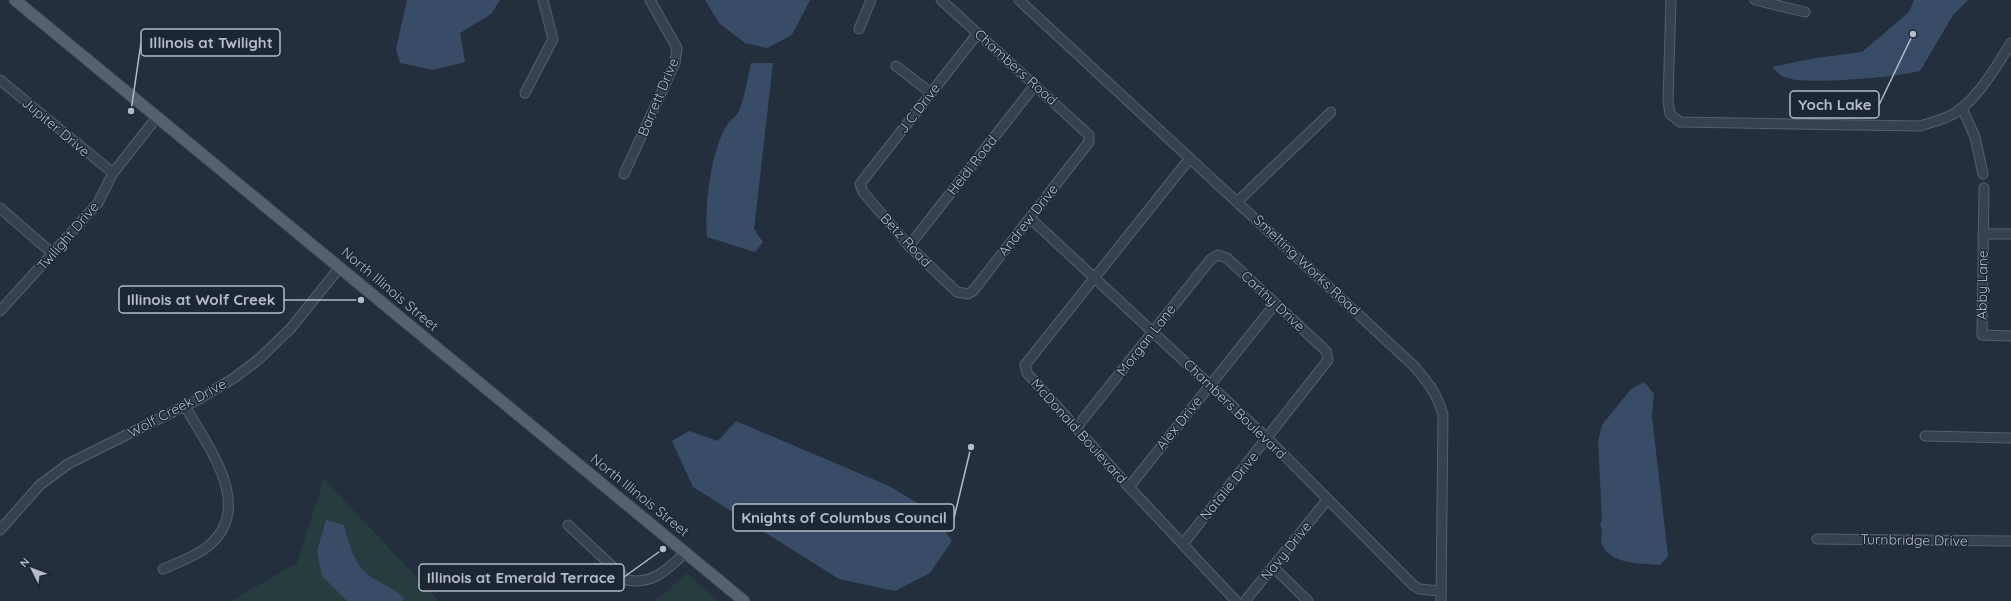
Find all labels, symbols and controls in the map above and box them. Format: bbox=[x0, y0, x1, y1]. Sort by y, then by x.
street label: Chambers Road bbox=[971, 25, 1061, 109]
callout: Illinois at Twilight bbox=[141, 29, 280, 56]
text: Illinois at Twilight bbox=[149, 33, 273, 52]
street label: Barrett Drive bbox=[634, 55, 683, 139]
street label: J C Drive bbox=[894, 79, 944, 137]
callout: Yoch Lake bbox=[1790, 91, 1879, 118]
street label: Jupiter Drive bbox=[18, 93, 94, 161]
text: Yoch Lake bbox=[1798, 95, 1872, 114]
street label: Heidi Road bbox=[943, 131, 1001, 199]
street label: Andrew Drive bbox=[994, 180, 1062, 260]
street label: Twilight Drive bbox=[33, 198, 103, 274]
street label: Betz Road bbox=[877, 209, 935, 271]
street label: Smelting Works Road bbox=[1250, 211, 1364, 319]
street label: North Illinois Street bbox=[338, 243, 443, 335]
street label: Abby Lane bbox=[1972, 250, 1992, 320]
street label: Carthy Drive bbox=[1237, 267, 1309, 335]
callout: Illinois at Wolf Creek bbox=[119, 286, 284, 313]
text: Illinois at Wolf Creek bbox=[127, 290, 275, 309]
street label: Morgan Lane bbox=[1112, 300, 1180, 380]
street label: Chambers Boulevard bbox=[1180, 355, 1290, 463]
street label: Wolf Creek Drive bbox=[125, 374, 229, 442]
street label: McDonald Boulevard bbox=[1027, 375, 1131, 487]
street label: Alex Drive bbox=[1152, 392, 1206, 454]
street label: Natalie Drive bbox=[1196, 448, 1262, 524]
street label: North Illinois Street bbox=[587, 450, 693, 540]
callout: Knights of Columbus Council bbox=[733, 504, 954, 531]
text: Knights of Columbus Council bbox=[741, 508, 947, 527]
street label: Navy Drive bbox=[1257, 518, 1316, 584]
street label: Turnbridge Drive bbox=[1860, 530, 1968, 550]
north arrow bbox=[12, 549, 52, 589]
text: N bbox=[17, 555, 32, 570]
callout: Illinois at Emerald Terrace bbox=[419, 564, 624, 591]
text: Illinois at Emerald Terrace bbox=[427, 568, 615, 587]

